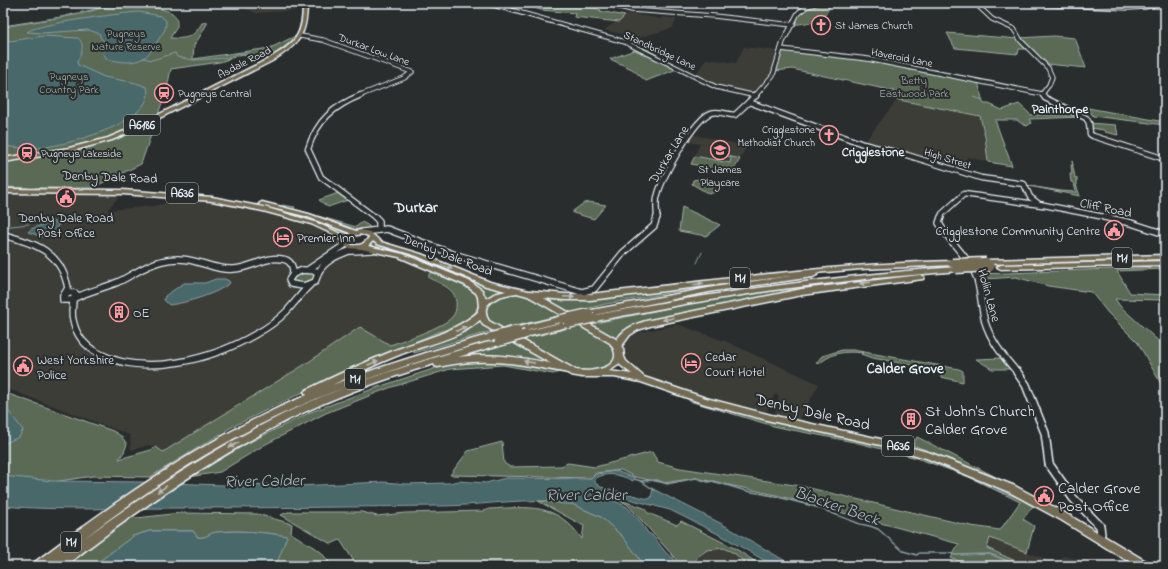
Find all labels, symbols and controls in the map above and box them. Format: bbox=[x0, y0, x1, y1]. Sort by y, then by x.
church icon: St James Church bbox=[810, 14, 832, 36]
place label: St James Church bbox=[835, 18, 913, 34]
park label: Pugneys Nature Reserve bbox=[92, 26, 160, 55]
street label: Standbridge Lane bbox=[620, 27, 699, 76]
street label: Durkar Low Lane bbox=[335, 29, 412, 70]
street label: Asdale Road bbox=[215, 43, 274, 83]
street label: Haveroid Lane bbox=[870, 44, 934, 72]
park label: Pugneys Country Park bbox=[39, 69, 99, 99]
park label: Betty Eastwood Park bbox=[879, 73, 949, 102]
station icon: Pugneys Central bbox=[153, 82, 175, 104]
place label: Pugneys Central bbox=[178, 86, 251, 103]
district label: Painthorpe bbox=[1032, 100, 1090, 119]
road number: A6186 bbox=[124, 115, 160, 135]
street label: Durkar Lane bbox=[644, 122, 694, 188]
place label: Crigglestone Methodist Church bbox=[738, 122, 815, 151]
church icon: Crigglestone Methodist Church bbox=[818, 124, 840, 146]
school or university icon: St James Playcare bbox=[709, 139, 731, 161]
station icon: Pugneys Lakeside bbox=[16, 142, 38, 164]
district label: Crigglestone bbox=[842, 143, 906, 164]
street label: High Street bbox=[922, 144, 974, 175]
place label: Pugneys Lakeside bbox=[41, 146, 121, 163]
place label: St James Playcare bbox=[698, 162, 742, 192]
street label: Denby Dale Road bbox=[61, 166, 159, 190]
road number: A636 bbox=[166, 183, 198, 203]
public building icon: Denby Dale Road Post Office bbox=[55, 186, 77, 208]
street label: Cliff Road bbox=[1078, 194, 1134, 223]
district label: Durkar bbox=[393, 197, 438, 219]
place label: Denby Dale Road Post Office bbox=[17, 209, 114, 243]
public building icon: Crigglestone Community Centre bbox=[1103, 219, 1125, 241]
place label: Crigglestone Community Centre bbox=[935, 222, 1100, 242]
hotel icon: Premier Inn bbox=[272, 226, 294, 248]
place label: Premier Inn bbox=[297, 229, 355, 248]
street label: Denby Dale Road bbox=[398, 229, 496, 283]
road number: M1 bbox=[1112, 248, 1132, 268]
one-way arrow bbox=[442, 264, 453, 270]
street label: Hollin Lane bbox=[972, 267, 1005, 324]
road number: M1 bbox=[730, 268, 750, 288]
one-way arrow bbox=[859, 280, 871, 286]
one-way arrow bbox=[692, 281, 704, 287]
one-way arrow bbox=[563, 294, 576, 300]
building icon: OE bbox=[108, 301, 130, 323]
place label: OE bbox=[133, 304, 150, 323]
one-way arrow bbox=[662, 317, 674, 323]
one-way arrow bbox=[455, 325, 467, 331]
place label: Cedar Court Hotel bbox=[705, 348, 765, 382]
place label: West Yorkshire Police bbox=[37, 351, 114, 385]
hotel icon: Cedar Court Hotel bbox=[680, 352, 702, 374]
public building icon: West Yorkshire Police bbox=[12, 355, 34, 377]
district label: Calder Grove bbox=[866, 358, 945, 380]
one-way arrow bbox=[367, 359, 379, 365]
one-way arrow bbox=[523, 359, 536, 365]
road number: M1 bbox=[345, 369, 365, 389]
street label: Denby Dale Road bbox=[752, 388, 872, 438]
place label: St John's Church Calder Grove bbox=[925, 400, 1035, 442]
building icon: St John's Church Calder Grove bbox=[900, 408, 922, 430]
road number: A636 bbox=[882, 436, 914, 456]
one-way arrow bbox=[228, 442, 240, 448]
water label: River Calder bbox=[224, 468, 307, 495]
place label: Calder Grove Post Office bbox=[1058, 477, 1141, 519]
water label: Blacker Beck bbox=[791, 480, 884, 533]
water label: River Calder bbox=[546, 483, 629, 508]
one-way arrow bbox=[157, 485, 167, 493]
public building icon: Calder Grove Post Office bbox=[1033, 485, 1055, 507]
road number: M1 bbox=[61, 532, 81, 552]

